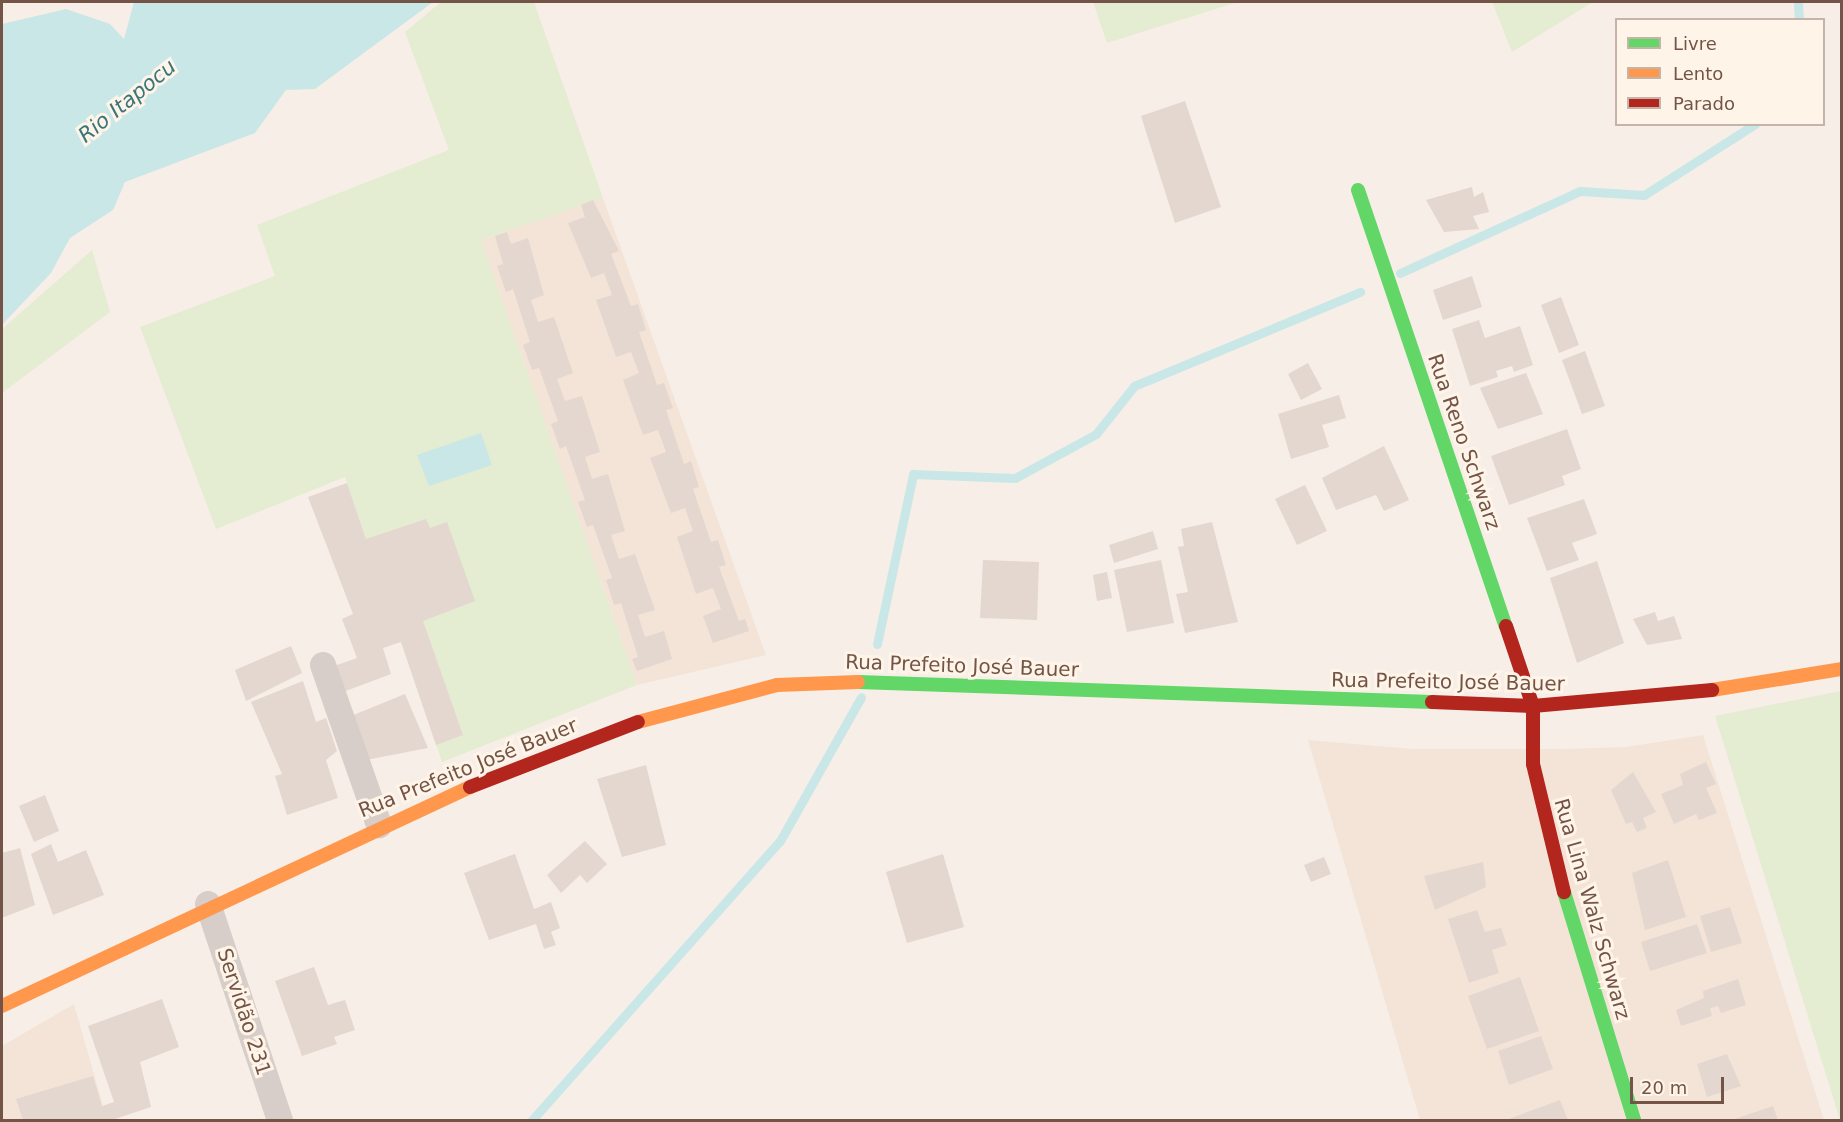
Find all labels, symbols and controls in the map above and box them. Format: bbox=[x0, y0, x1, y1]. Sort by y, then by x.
legend bbox=[1615, 18, 1825, 126]
text: Livre bbox=[1673, 33, 1717, 54]
water label: Rio Itapocu bbox=[73, 54, 181, 148]
text: Lento bbox=[1673, 63, 1723, 84]
text: Parado bbox=[1673, 93, 1735, 114]
street label: Rua Reno Schwarz bbox=[1423, 351, 1505, 533]
street label: Rua Prefeito José Bauer bbox=[845, 650, 1079, 682]
street label: Rua Prefeito José Bauer bbox=[1331, 668, 1565, 696]
street label: Rua Prefeito José Bauer bbox=[355, 713, 581, 823]
street label: Rua Lina Walz Schwarz bbox=[1549, 796, 1635, 1022]
street label: Servidão 231 bbox=[212, 945, 276, 1079]
scale bar bbox=[1633, 1065, 1728, 1103]
text: 20 m bbox=[1641, 1077, 1687, 1098]

